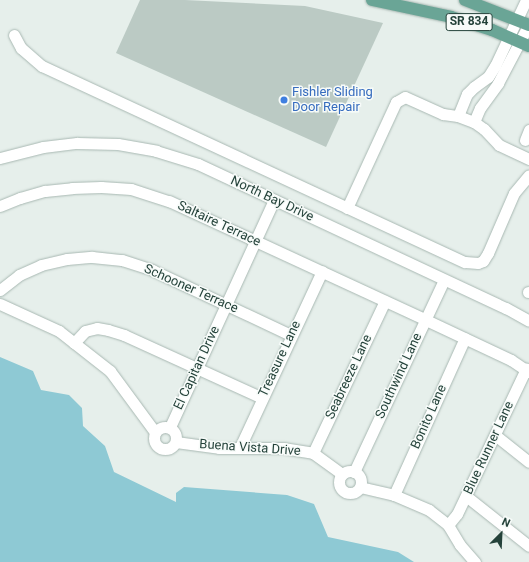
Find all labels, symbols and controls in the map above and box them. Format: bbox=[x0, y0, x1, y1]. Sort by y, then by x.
road number: SR 834 bbox=[445, 12, 493, 32]
place label: Fishler Sliding Door Repair bbox=[292, 85, 373, 116]
marker: Fishler Sliding Door Repair bbox=[279, 95, 289, 105]
street label: North Bay Drive bbox=[228, 173, 316, 225]
street label: Saltaire Terrace bbox=[175, 198, 263, 250]
street label: Schooner Terrace bbox=[141, 261, 241, 317]
street label: Treasure Lane bbox=[256, 319, 304, 399]
street label: El Capitan Drive bbox=[171, 324, 223, 412]
street label: Southwind Lane bbox=[372, 331, 426, 421]
street label: Seabreeze Lane bbox=[323, 332, 375, 422]
street label: Bonito Lane bbox=[408, 382, 450, 452]
street label: Blue Runner Lane bbox=[461, 399, 517, 497]
street label: Buena Vista Drive bbox=[199, 437, 301, 459]
north arrow bbox=[481, 514, 521, 554]
text: N bbox=[500, 515, 512, 530]

